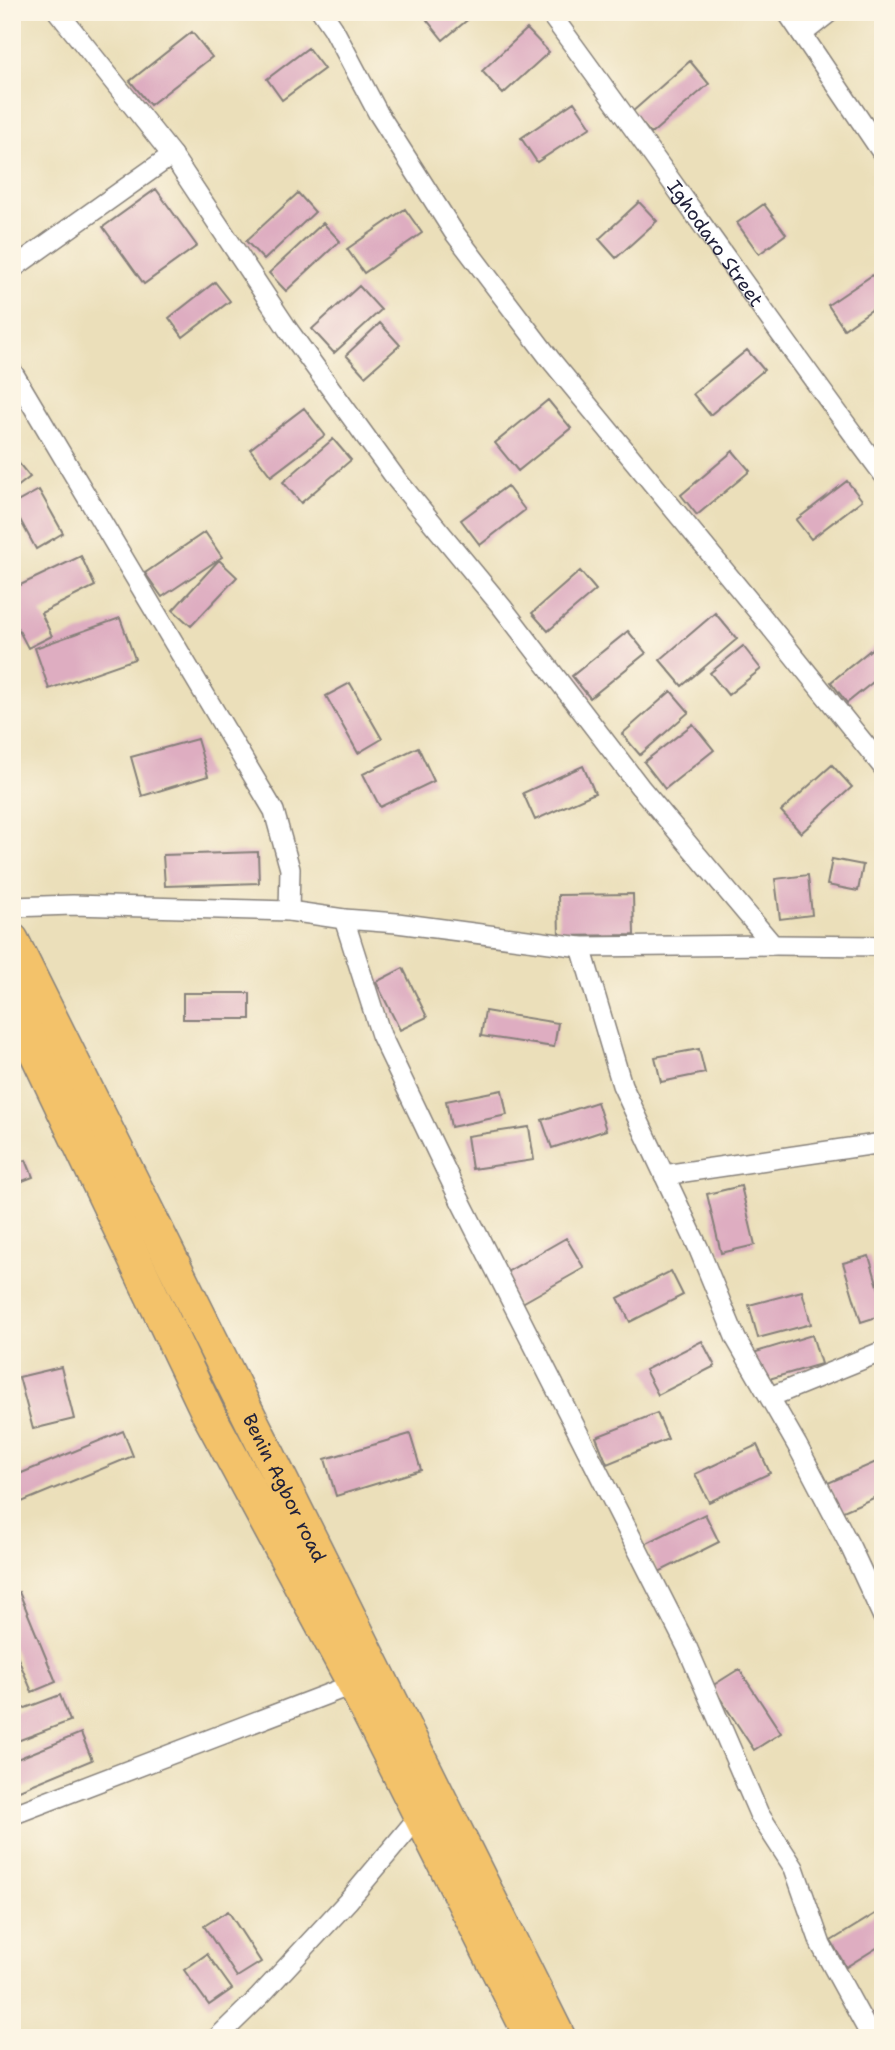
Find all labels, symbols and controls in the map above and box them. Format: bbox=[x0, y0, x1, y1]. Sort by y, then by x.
street label: Ighodaro Street bbox=[661, 175, 769, 312]
street label: Benin Agbor road bbox=[237, 1409, 332, 1567]

